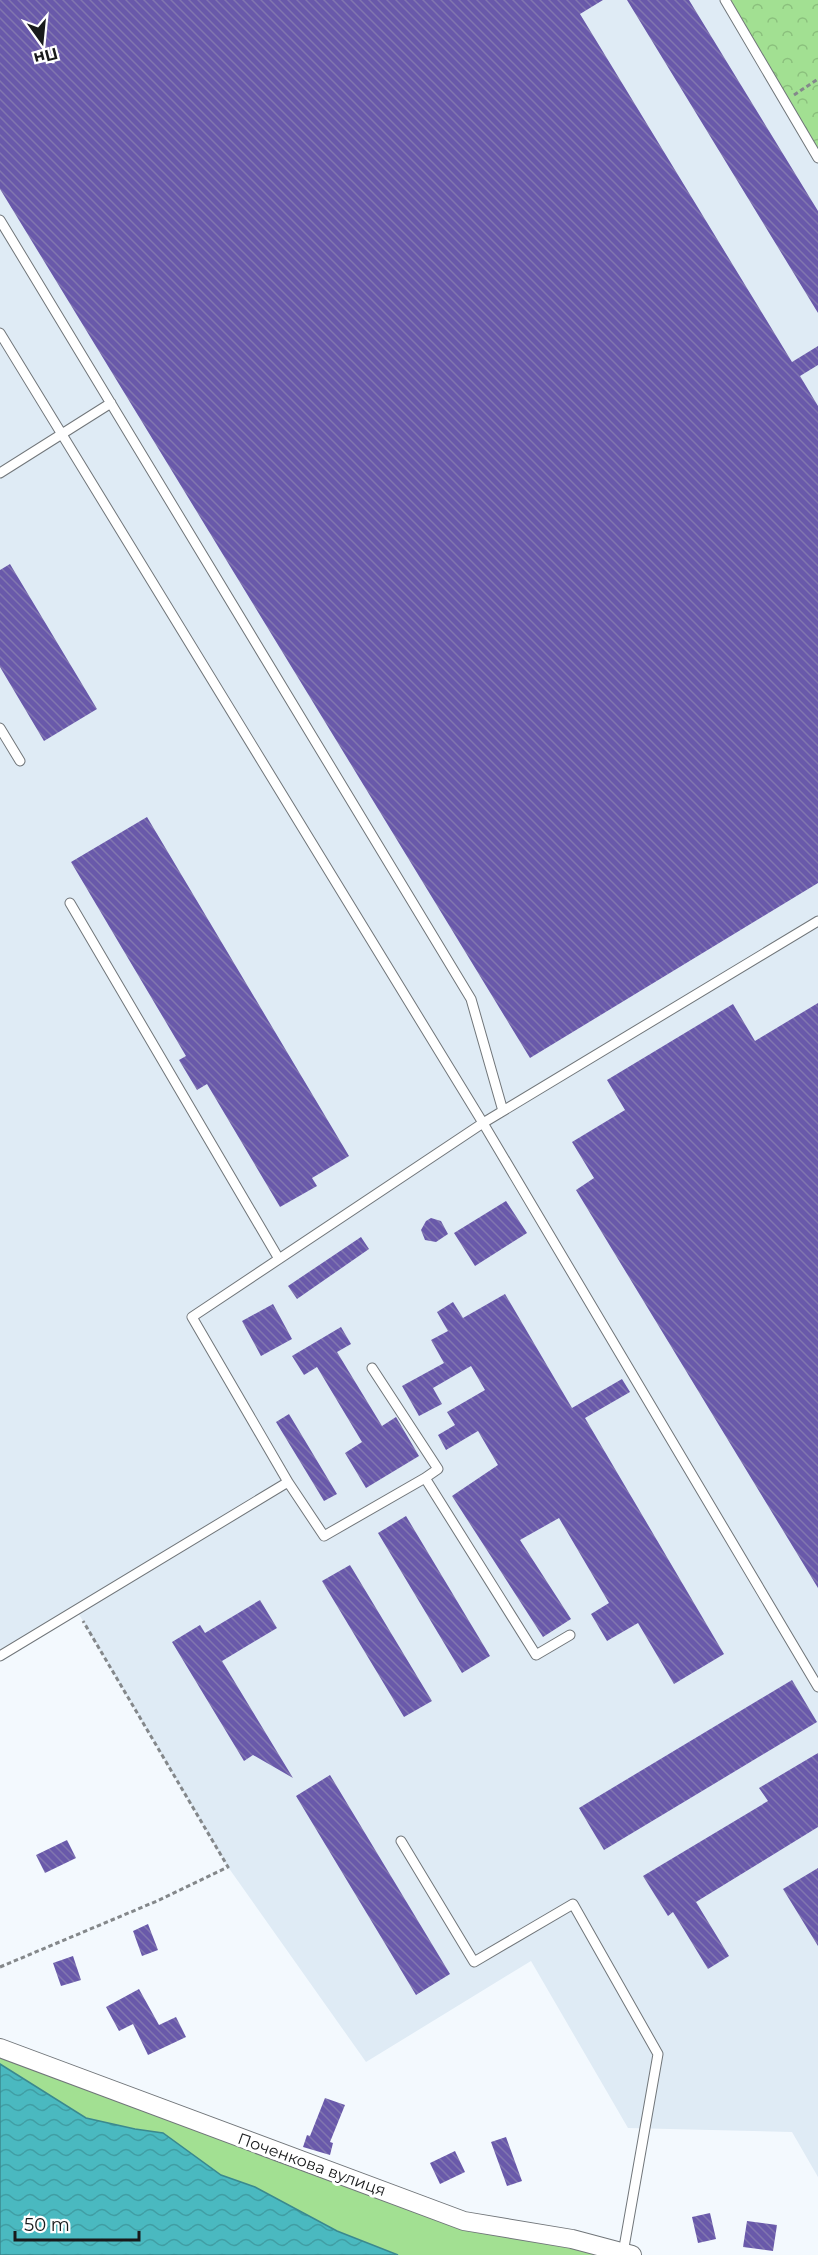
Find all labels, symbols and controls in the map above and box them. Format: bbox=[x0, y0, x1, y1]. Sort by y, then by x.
north arrow bbox=[12, 12, 72, 72]
text: Пн bbox=[32, 44, 60, 68]
street label: Поченкова вулиця bbox=[235, 2129, 388, 2200]
scale bar bbox=[15, 2204, 140, 2242]
text: 50 m bbox=[24, 2214, 70, 2236]

